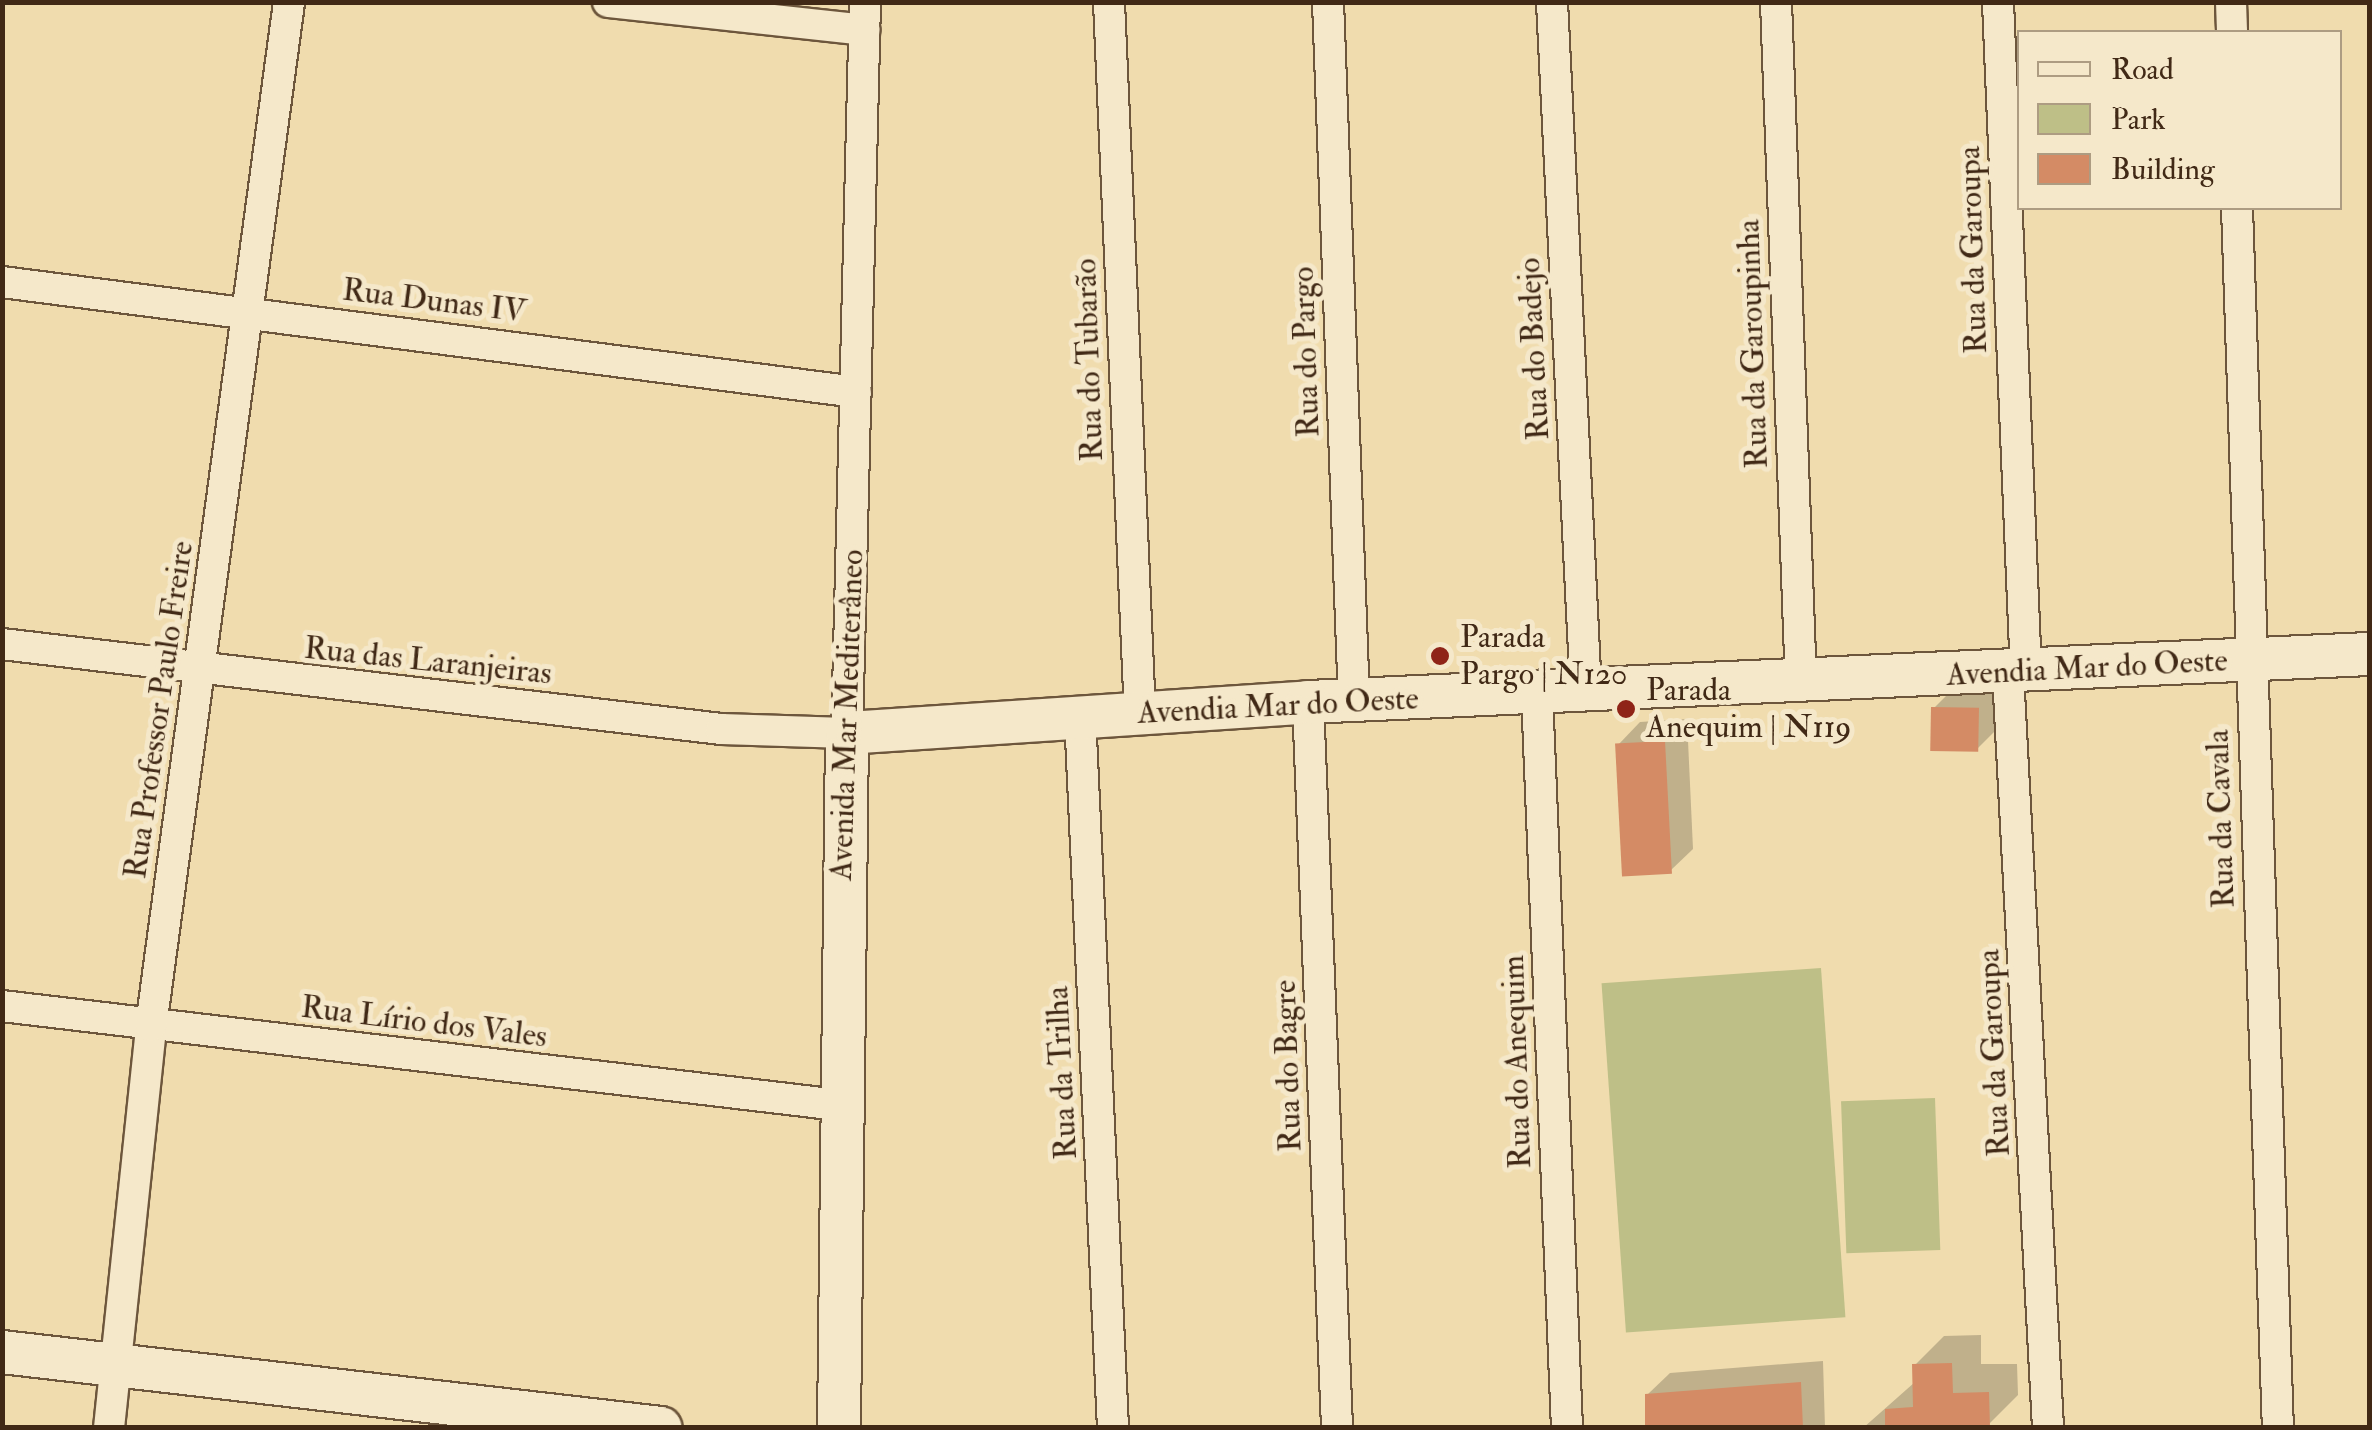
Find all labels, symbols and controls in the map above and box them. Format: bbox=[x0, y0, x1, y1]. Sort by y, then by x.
legend bbox=[2017, 30, 2342, 210]
text: Road bbox=[2111, 51, 2174, 88]
text: Park bbox=[2111, 101, 2166, 138]
street label: Rua da Garoupa bbox=[1950, 145, 1996, 355]
text: Building bbox=[2111, 151, 2215, 188]
street label: Rua da Garoupinha bbox=[1729, 219, 1777, 469]
street label: Rua do Badejo bbox=[1510, 257, 1558, 441]
street label: Rua do Tubarão bbox=[1066, 258, 1112, 462]
street label: Rua do Pargo bbox=[1284, 266, 1328, 438]
street label: Rua Dunas IV bbox=[340, 271, 528, 331]
street label: Rua Professor Paulo Freire bbox=[116, 539, 202, 881]
street label: Avenida Mar Mediterâneo bbox=[822, 549, 872, 881]
place label: Parada Pargo | N120 bbox=[1460, 619, 1628, 694]
street label: Rua das Laranjeiras bbox=[302, 629, 554, 693]
street label: Avendia Mar do Oeste bbox=[1945, 641, 2229, 695]
marker: Parada Pargo | N120 bbox=[1429, 645, 1451, 667]
place label: Parada Anequim | N119 bbox=[1646, 672, 1851, 747]
street label: Avendia Mar do Oeste bbox=[1136, 679, 1420, 733]
marker: Parada Anequim | N119 bbox=[1615, 698, 1637, 720]
street label: Rua da Cavala bbox=[2199, 729, 2243, 909]
street label: Rua da Garoupa bbox=[1969, 948, 2019, 1158]
street label: Rua do Anequim bbox=[1494, 955, 1540, 1169]
street label: Rua do Bagre bbox=[1266, 979, 1310, 1153]
street label: Rua da Trilha bbox=[1038, 985, 1086, 1161]
street label: Rua Lírio dos Vales bbox=[299, 988, 549, 1056]

